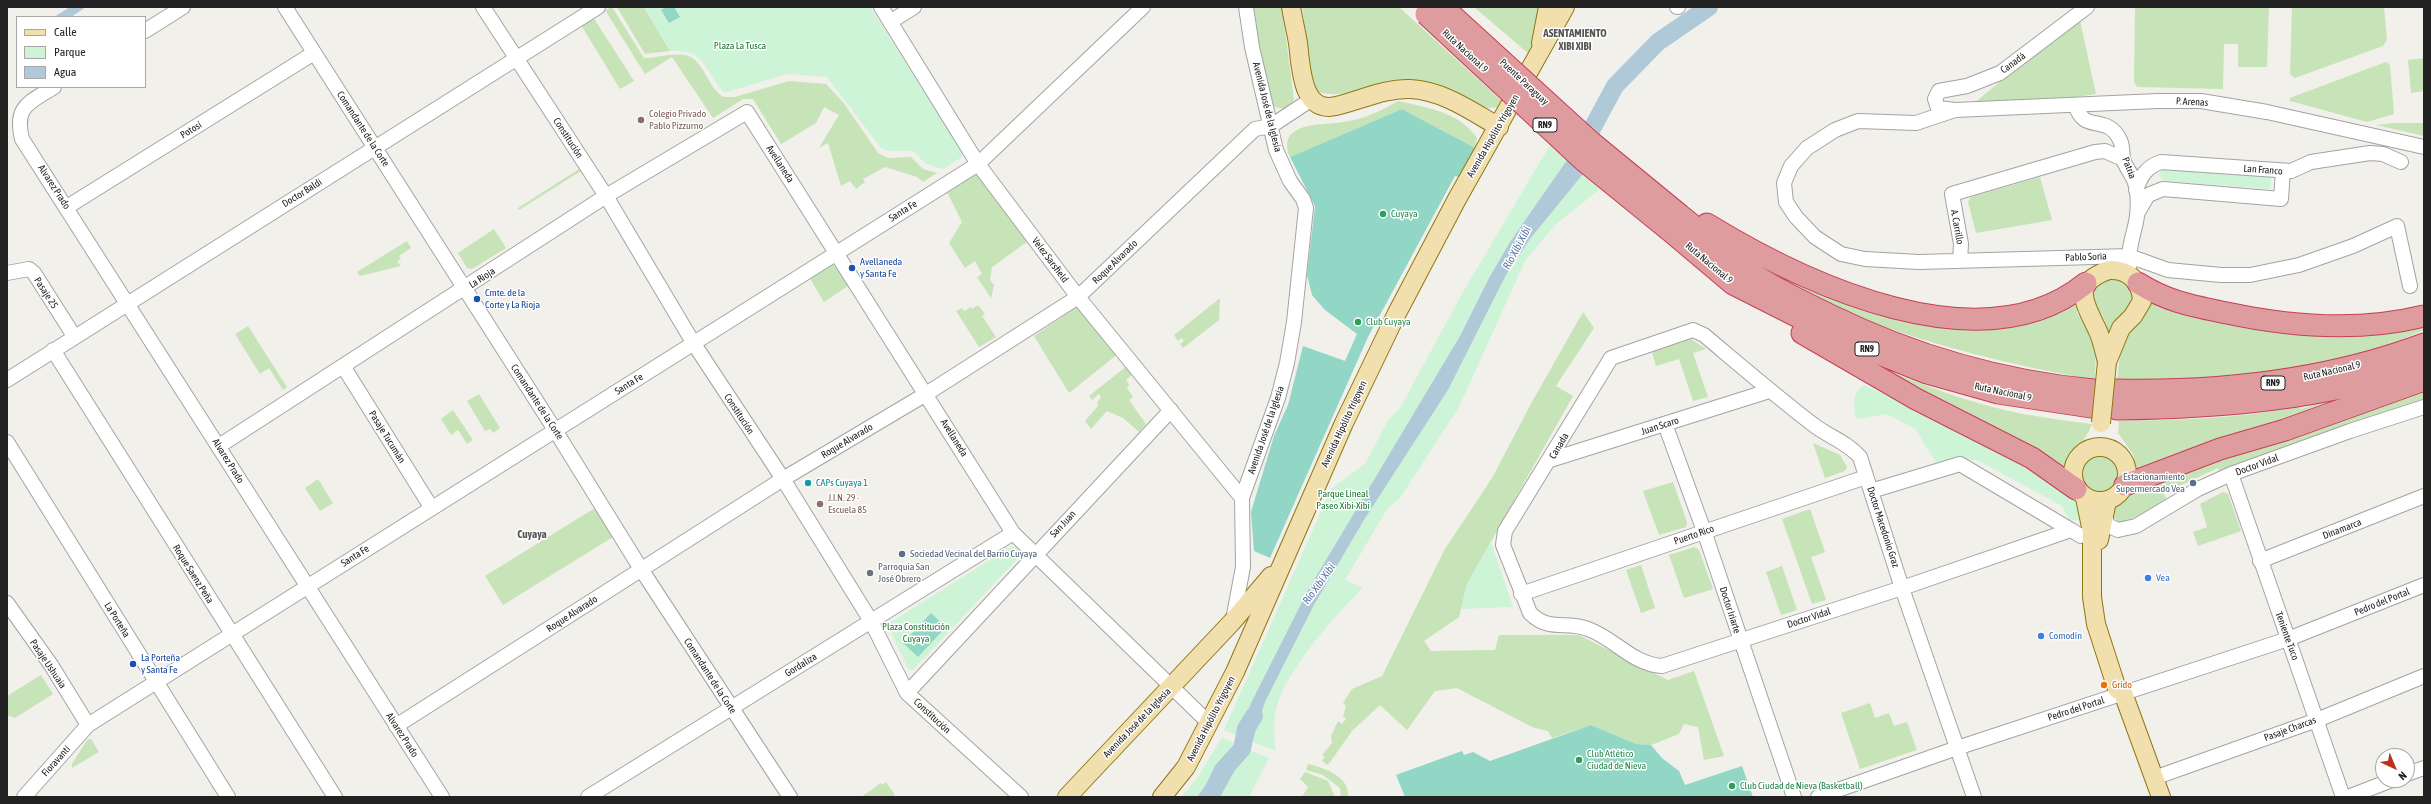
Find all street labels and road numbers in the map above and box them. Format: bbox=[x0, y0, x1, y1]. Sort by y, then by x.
street label: Ruta Nacional 9 bbox=[1440, 27, 1490, 75]
street label: Canadá bbox=[1998, 50, 2028, 76]
street label: Puente Paraguay bbox=[1497, 56, 1551, 108]
street label: Avenida José de la Iglesia bbox=[1250, 61, 1284, 153]
street label: Comandante de la Corte bbox=[334, 89, 392, 169]
street label: Avenida Hipólito Yrigoyen bbox=[1464, 92, 1522, 180]
street label: P. Arenas bbox=[2176, 95, 2208, 109]
street label: Constitución bbox=[550, 115, 586, 161]
road number: RN9 bbox=[1533, 118, 1557, 132]
street label: Potosí bbox=[178, 119, 204, 141]
street label: Avellaneda bbox=[763, 143, 797, 185]
street label: Patria bbox=[2119, 156, 2139, 180]
street label: Alvarez Prado bbox=[35, 163, 73, 211]
street label: Lan Franco bbox=[2243, 163, 2283, 177]
street label: Doctor Baldi bbox=[280, 176, 324, 210]
street label: Santa Fe bbox=[887, 198, 919, 224]
street label: A. Carrillo bbox=[1948, 209, 1966, 245]
street label: Velez Sarsfield bbox=[1029, 235, 1071, 285]
street label: Roque Alvarado bbox=[1090, 237, 1140, 287]
street label: Ruta Nacional 9 bbox=[1683, 240, 1735, 286]
street label: Pablo Soria bbox=[2065, 250, 2107, 264]
street label: La Rioja bbox=[467, 265, 497, 291]
street label: Pasaje 25 bbox=[31, 275, 61, 311]
road number: RN9 bbox=[1855, 342, 1879, 356]
street label: Ruta Nacional 9 bbox=[2302, 359, 2362, 383]
street label: Comandante de la Corte bbox=[508, 362, 566, 442]
street label: Santa Fe bbox=[613, 371, 645, 397]
road number: RN9 bbox=[2261, 376, 2285, 390]
street label: Avenida Hipólito Yrigoyen bbox=[1319, 379, 1369, 469]
street label: Ruta Nacional 9 bbox=[1973, 380, 2033, 404]
street label: Avenida José de la Iglesia bbox=[1245, 384, 1287, 476]
street label: Constitución bbox=[721, 391, 757, 437]
street label: Pasaje Tucumán bbox=[366, 409, 408, 465]
street label: Juan Scaro bbox=[1640, 414, 1680, 438]
street label: Avellaneda bbox=[938, 417, 970, 459]
street label: Roque Alvarado bbox=[819, 421, 875, 461]
street label: Canada bbox=[1547, 431, 1571, 461]
street label: Alvarez Prado bbox=[210, 436, 246, 486]
street label: Doctor Vidal bbox=[2234, 452, 2280, 478]
street label: Doctor Macedonio Graz bbox=[1864, 485, 1902, 569]
street label: San Juan bbox=[1047, 508, 1079, 540]
street label: Dinamarca bbox=[2321, 516, 2363, 542]
street label: Puerto Rico bbox=[1672, 523, 1716, 547]
street label: Roque Saenz Peña bbox=[170, 542, 216, 606]
street label: Santa Fe bbox=[339, 543, 371, 569]
street label: Doctor Iriarte bbox=[1717, 585, 1743, 635]
street label: Pedro del Portal bbox=[2352, 585, 2412, 619]
street label: Roque Alvarado bbox=[544, 593, 600, 635]
street label: La Porteña bbox=[102, 600, 132, 640]
street label: Doctor Vidal bbox=[1786, 605, 1832, 631]
street label: Teniente Tuco bbox=[2273, 610, 2301, 662]
street label: Comandante de la Corte bbox=[681, 636, 739, 716]
street label: Pasaje Ushuaia bbox=[27, 637, 69, 691]
street label: Gordaliza bbox=[783, 650, 819, 680]
street label: Avenida Hipólito Yrigoyen bbox=[1184, 674, 1238, 764]
street label: Avenida José de la Iglesia bbox=[1101, 686, 1173, 760]
street label: Pedro del Portal bbox=[2046, 694, 2106, 724]
street label: Constitución bbox=[911, 696, 953, 736]
street label: Alvarez Prado bbox=[383, 711, 421, 759]
street label: Pasaje Charcas bbox=[2262, 714, 2318, 744]
street label: Fioravanti bbox=[39, 743, 73, 779]

